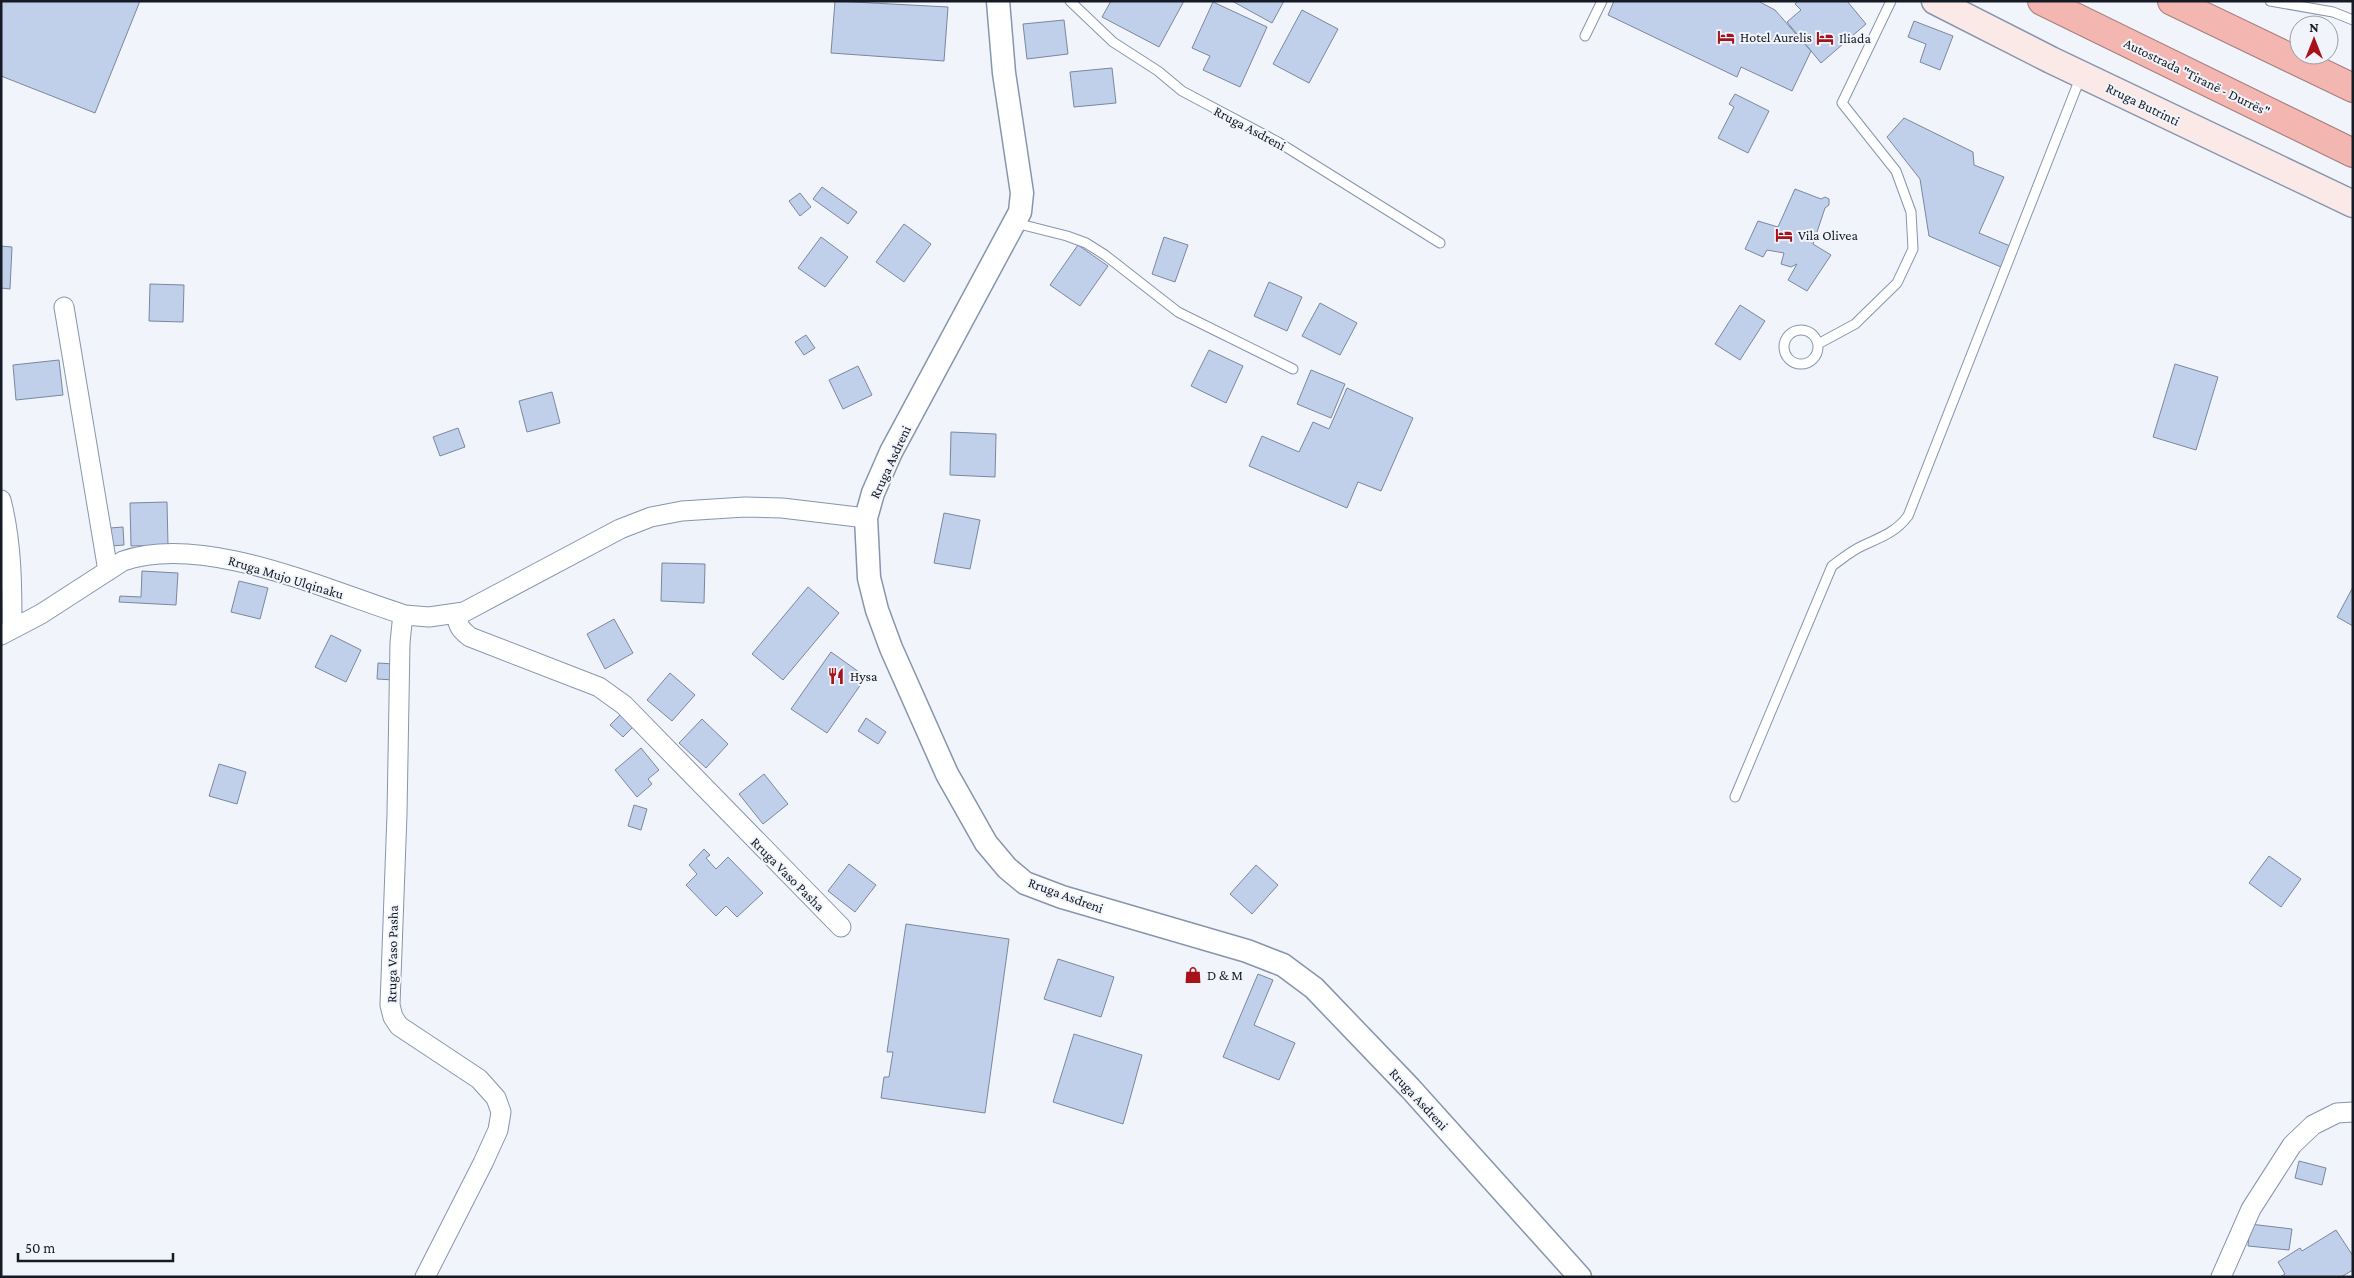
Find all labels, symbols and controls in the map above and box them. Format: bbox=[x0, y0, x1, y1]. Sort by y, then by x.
north arrow bbox=[2289, 15, 2339, 65]
text: N bbox=[2309, 19, 2319, 35]
hotel icon: Hotel Aurelis bbox=[1716, 27, 1736, 47]
hotel icon: Iliada bbox=[1815, 28, 1835, 48]
place label: Hotel Aurelis bbox=[1740, 29, 1812, 45]
place label: Iliada bbox=[1839, 30, 1871, 46]
street label: Autostrada "Tiranë - Durrës" bbox=[2121, 35, 2273, 119]
street label: Rruga Butrinti bbox=[2103, 79, 2183, 129]
street label: Rruga Asdreni bbox=[1211, 102, 1289, 154]
hotel icon: Vila Olivea bbox=[1774, 225, 1794, 245]
place label: Vila Olivea bbox=[1798, 227, 1858, 243]
street label: Rruga Asdreni bbox=[866, 423, 914, 501]
street label: Rruga Mujo Ulqinaku bbox=[226, 552, 346, 603]
restaurant icon: Hysa bbox=[826, 666, 846, 686]
place label: Hysa bbox=[850, 668, 878, 684]
street label: Rruga Vaso Pasha bbox=[748, 834, 829, 915]
street label: Rruga Asdreni bbox=[1026, 874, 1106, 916]
street label: Rruga Vaso Pasha bbox=[383, 905, 401, 1003]
shop icon: D & M bbox=[1183, 965, 1203, 985]
place label: D & M bbox=[1207, 967, 1243, 983]
street label: Rruga Asdreni bbox=[1386, 1065, 1452, 1134]
scale bar bbox=[18, 1230, 172, 1262]
text: 50 m bbox=[25, 1240, 55, 1256]

